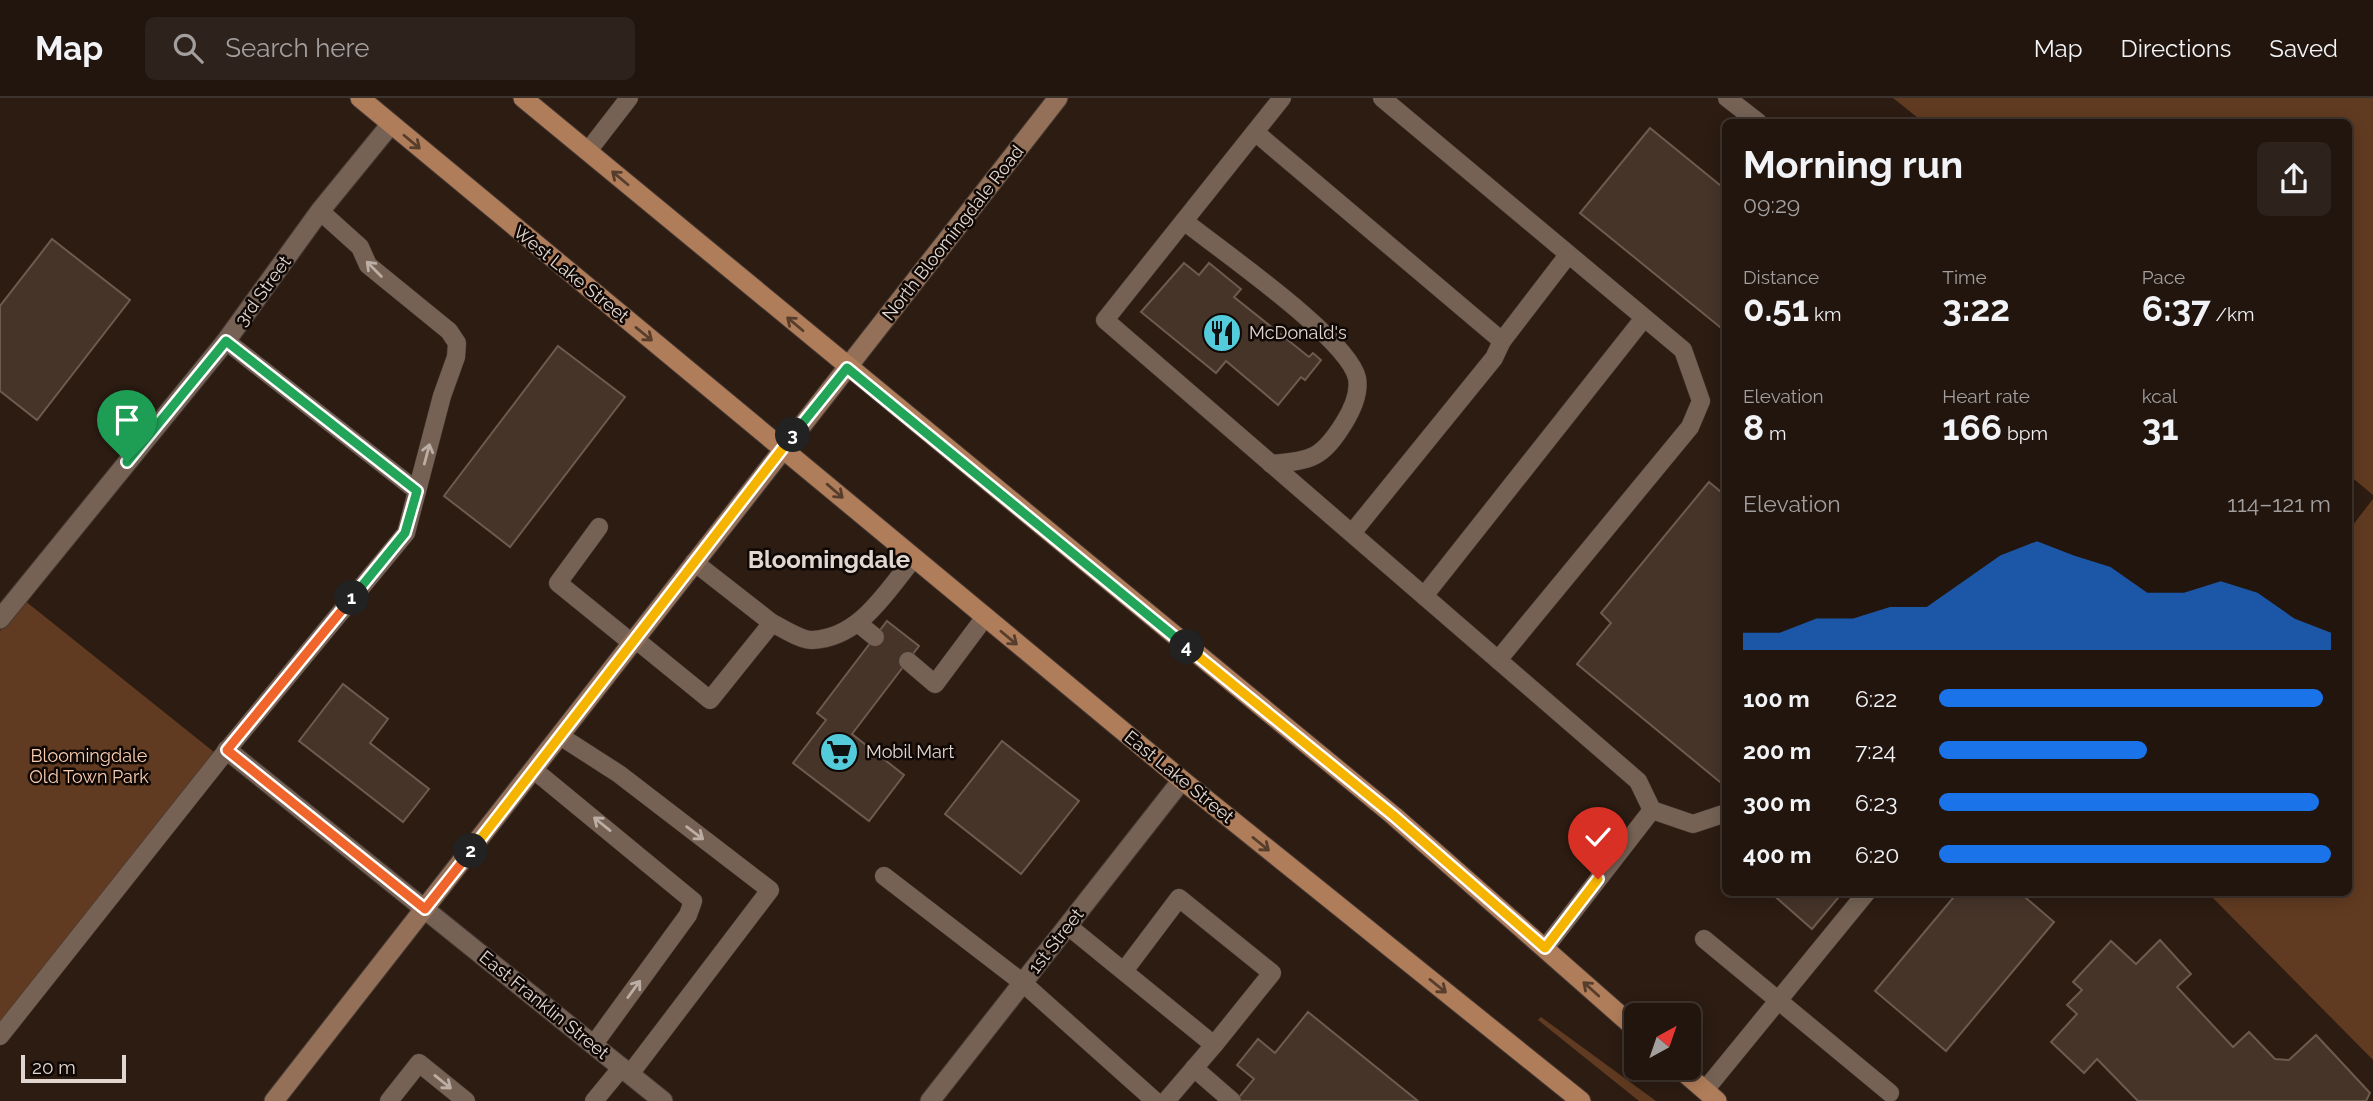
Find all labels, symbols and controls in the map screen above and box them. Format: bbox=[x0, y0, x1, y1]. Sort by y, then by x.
search box bbox=[145, 17, 635, 80]
text: Map bbox=[35, 29, 103, 68]
icon: search bbox=[169, 29, 207, 67]
text: Search here bbox=[225, 33, 370, 63]
text: Map bbox=[2034, 34, 2083, 63]
text: Directions bbox=[2121, 34, 2231, 63]
text: Saved bbox=[2269, 34, 2338, 63]
one-way arrow bbox=[403, 134, 421, 150]
street label: North Bloomingdale Road bbox=[878, 141, 1028, 324]
text: Morning run bbox=[1743, 142, 1963, 187]
button: share bbox=[2257, 142, 2331, 216]
one-way arrow bbox=[612, 171, 630, 186]
text: 09:29 bbox=[1743, 191, 1800, 218]
street label: West Lake Street bbox=[510, 221, 633, 326]
street label: 3rd Street bbox=[230, 252, 295, 330]
one-way arrow bbox=[366, 260, 383, 277]
text: Distance bbox=[1743, 266, 1819, 288]
text: Time bbox=[1942, 266, 1987, 288]
text: Pace bbox=[2142, 266, 2185, 288]
text: 0.51 bbox=[1743, 288, 1809, 329]
text: 3:22 bbox=[1942, 288, 2010, 329]
text: 6:37 bbox=[2142, 288, 2211, 329]
text: km bbox=[1809, 303, 1841, 325]
text: /km bbox=[2211, 303, 2255, 325]
restaurant icon: McDonald's bbox=[1201, 312, 1243, 354]
one-way arrow bbox=[786, 316, 804, 332]
place label: McDonald's bbox=[1249, 322, 1347, 343]
one-way arrow bbox=[635, 326, 653, 342]
text: Elevation bbox=[1743, 385, 1824, 407]
text: Heart rate bbox=[1942, 385, 2030, 407]
text: kcal bbox=[2142, 385, 2177, 407]
pin bbox=[97, 390, 157, 462]
icon: arrive bbox=[108, 401, 146, 439]
text: 8 bbox=[1743, 407, 1764, 448]
text: 166 bbox=[1942, 407, 2002, 448]
text: 31 bbox=[2142, 407, 2178, 448]
pin: 3 bbox=[776, 418, 810, 452]
text: m bbox=[1764, 422, 1786, 444]
text: bpm bbox=[2002, 422, 2048, 444]
text: 3 bbox=[787, 423, 798, 445]
one-way arrow bbox=[421, 443, 434, 465]
one-way arrow bbox=[826, 483, 844, 499]
text: Elevation bbox=[1743, 490, 1841, 517]
text: 114–121 m bbox=[2227, 490, 2331, 517]
district label: Bloomingdale bbox=[748, 545, 910, 574]
pin: 1 bbox=[334, 580, 370, 616]
text: 1 bbox=[347, 586, 356, 608]
one-way arrow bbox=[1000, 630, 1018, 645]
pin: 4 bbox=[1170, 630, 1204, 664]
text: 4 bbox=[1181, 635, 1192, 657]
text: 100 m bbox=[1743, 685, 1810, 712]
text: 6:22 bbox=[1855, 685, 1897, 712]
street label: East Lake Street bbox=[1120, 726, 1238, 827]
supermarket icon: Mobil Mart bbox=[818, 731, 860, 773]
text: 200 m bbox=[1743, 737, 1811, 764]
text: 7:24 bbox=[1855, 737, 1896, 764]
place label: Mobil Mart bbox=[866, 741, 954, 762]
park label: Bloomingdale Old Town Park bbox=[29, 745, 149, 787]
text: 300 m bbox=[1743, 789, 1811, 816]
text: 6:23 bbox=[1855, 789, 1897, 816]
pin bbox=[1568, 807, 1628, 879]
one-way arrow bbox=[593, 816, 611, 831]
icon: check bbox=[1579, 818, 1617, 856]
one-way arrow bbox=[686, 825, 705, 840]
pin: 2 bbox=[454, 834, 489, 868]
one-way arrow bbox=[1252, 836, 1270, 852]
text: 2 bbox=[465, 839, 476, 861]
text: 400 m bbox=[1743, 841, 1811, 868]
text: 6:20 bbox=[1855, 841, 1899, 868]
street label: 1st Street bbox=[1024, 904, 1088, 977]
street label: East Franklin Street bbox=[476, 946, 613, 1063]
one-way arrow bbox=[1429, 979, 1447, 994]
one-way arrow bbox=[626, 980, 641, 999]
one-way arrow bbox=[1583, 980, 1600, 997]
north arrow bbox=[1624, 1003, 1701, 1080]
map controls bbox=[1624, 1003, 1701, 1080]
scale bar bbox=[21, 1052, 126, 1084]
text: 20 m bbox=[32, 1056, 76, 1078]
one-way arrow bbox=[433, 1074, 451, 1090]

